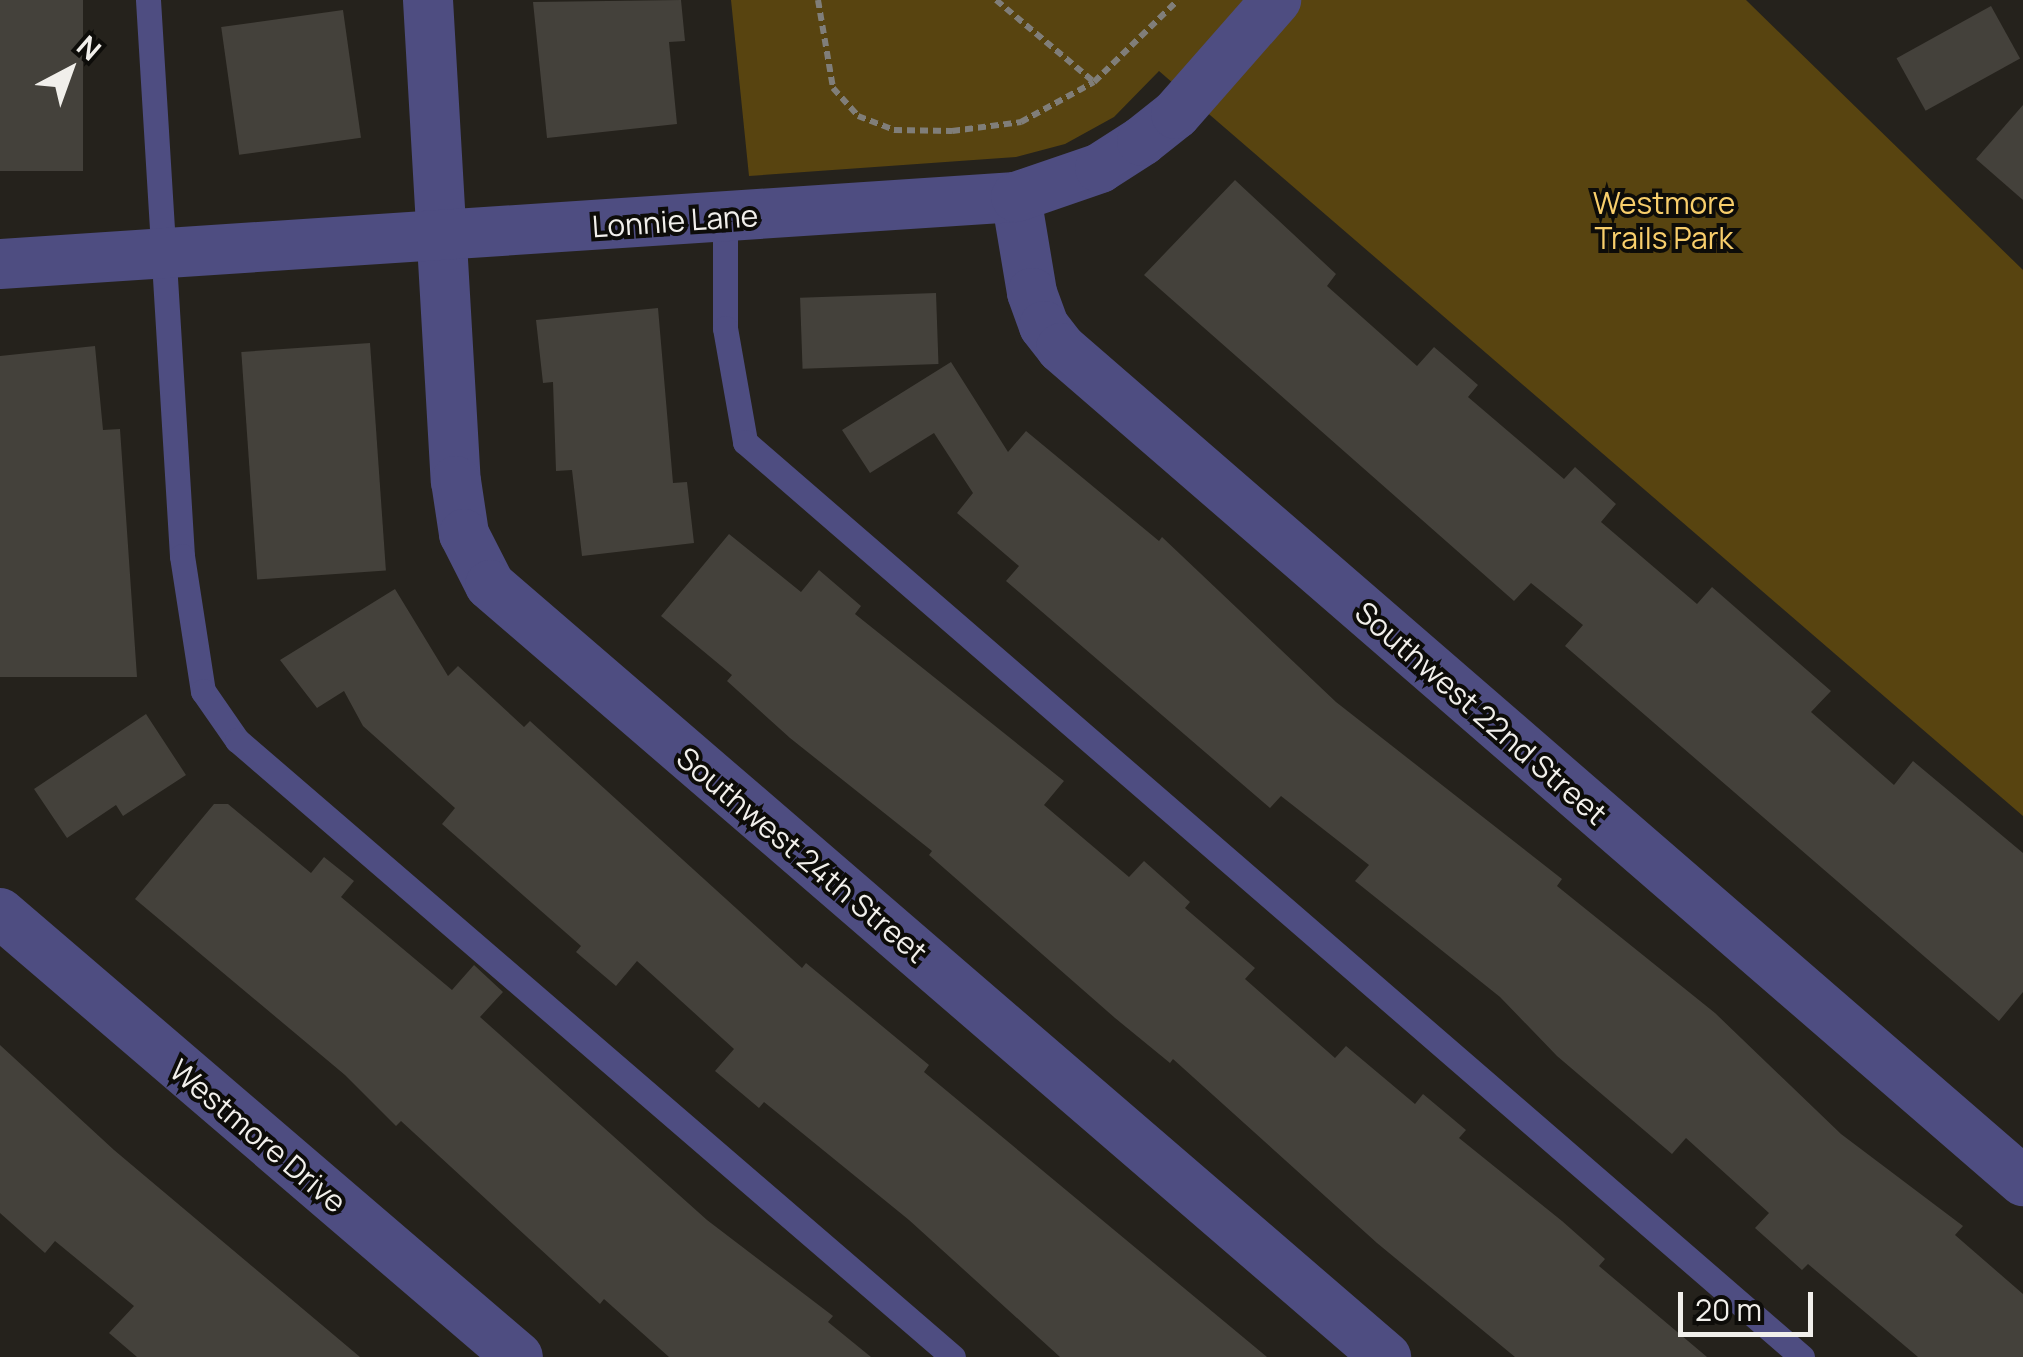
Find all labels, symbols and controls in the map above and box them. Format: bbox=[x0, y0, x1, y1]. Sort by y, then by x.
north arrow bbox=[20, 20, 120, 120]
text: N bbox=[70, 26, 110, 68]
park label: Westmore Trails Park bbox=[1593, 185, 1735, 256]
street label: Lonnie Lane bbox=[591, 197, 759, 245]
street label: Southwest 22nd Street bbox=[1348, 594, 1614, 832]
street label: Southwest 24th Street bbox=[669, 740, 935, 970]
street label: Westmore Drive bbox=[163, 1052, 353, 1220]
scale bar bbox=[1683, 1272, 1818, 1334]
text: 20 m bbox=[1695, 1289, 1762, 1330]

